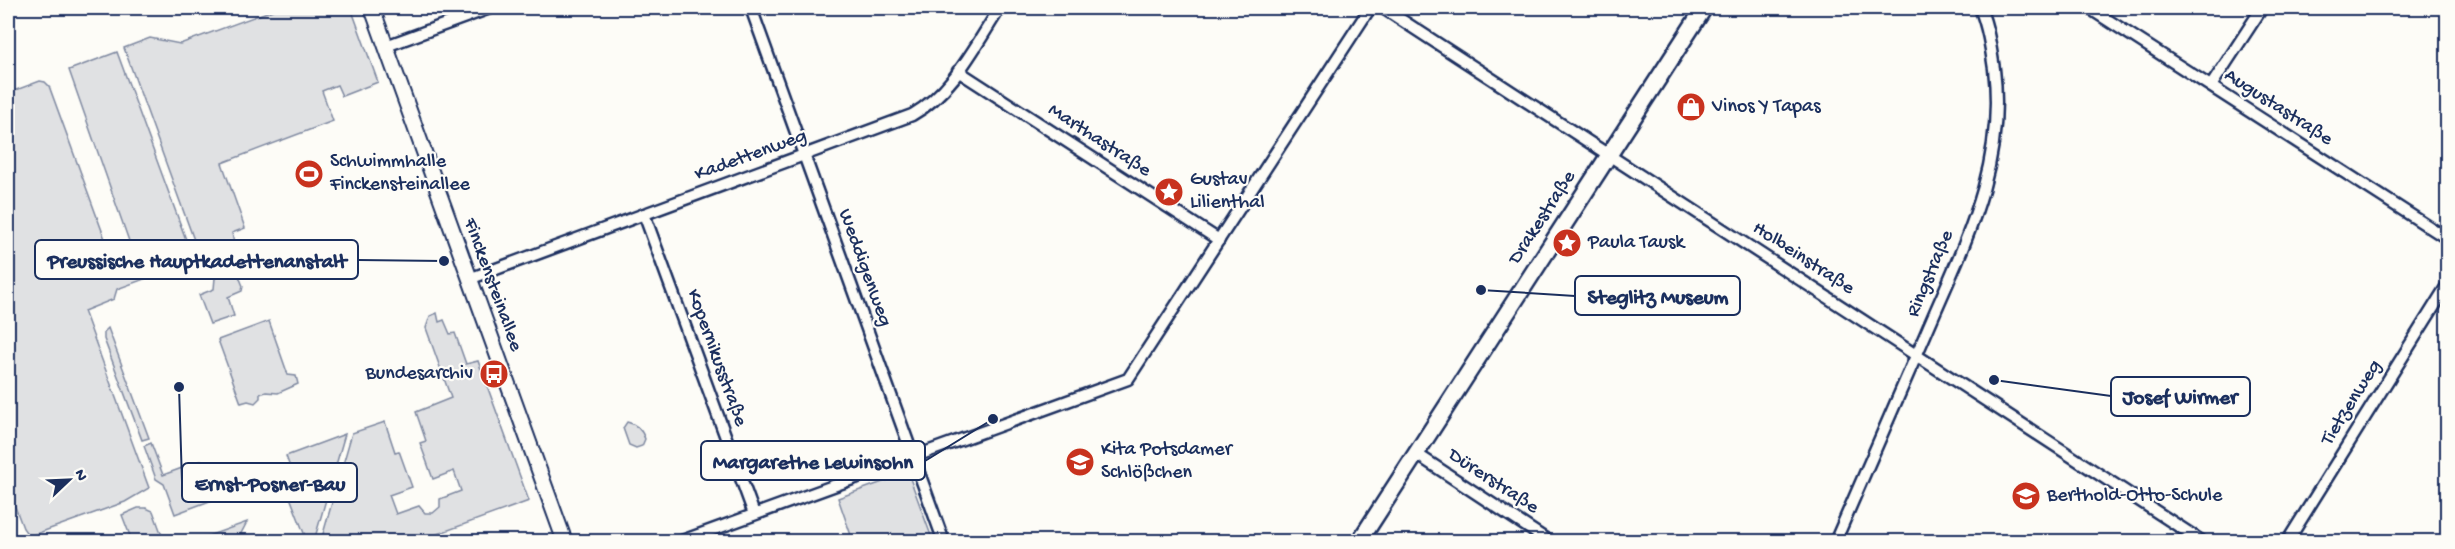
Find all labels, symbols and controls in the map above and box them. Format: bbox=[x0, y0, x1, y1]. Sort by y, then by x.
street label: Augustastraße bbox=[2219, 64, 2337, 152]
shop icon: Vinos Y Tapas bbox=[1675, 91, 1707, 123]
place label: Vinos Y Tapas bbox=[1711, 96, 1821, 119]
street label: Marthastraße bbox=[1043, 99, 1155, 183]
street label: Kadettenweg bbox=[692, 125, 810, 187]
place label: Schwimmhalle Finckensteinallee bbox=[329, 151, 471, 197]
sports icon: Schwimmhalle Finckensteinallee bbox=[293, 158, 325, 190]
street label: Drakestraße bbox=[1503, 166, 1582, 271]
place label: Gustav Lilienthal bbox=[1190, 169, 1265, 215]
place icon: Gustav Lilienthal bbox=[1153, 176, 1185, 208]
street label: Weddigenweg bbox=[832, 206, 896, 330]
street label: Finckensteinallee bbox=[457, 214, 527, 355]
street label: Holbeinstraße bbox=[1748, 217, 1859, 301]
place icon: Paula Tausk bbox=[1551, 227, 1583, 259]
street label: Ringstraße bbox=[1902, 227, 1960, 321]
place label: Paula Tausk bbox=[1587, 232, 1686, 255]
callout: Preussische Hauptkadettenanstalt bbox=[35, 240, 358, 279]
text: Preussische Hauptkadettenanstalt bbox=[46, 251, 349, 276]
callout: Steglitz Museum bbox=[1575, 276, 1740, 315]
street label: Kopernikusstraße bbox=[681, 286, 752, 430]
text: Steglitz Museum bbox=[1588, 287, 1729, 312]
street label: Tietzenweg bbox=[2316, 356, 2387, 451]
bus stop icon: Bundesarchiv bbox=[478, 358, 510, 390]
place label: Bundesarchiv bbox=[365, 363, 473, 386]
callout: Josef Wirmer bbox=[2111, 377, 2250, 416]
text: Josef Wirmer bbox=[2121, 387, 2240, 412]
place label: Kita Potsdamer Schlößchen bbox=[1101, 439, 1234, 485]
callout: Margarethe Lewinsohn bbox=[701, 441, 925, 480]
street label: Dürerstraße bbox=[1442, 443, 1543, 520]
school or university icon: Kita Potsdamer Schlößchen bbox=[1064, 446, 1096, 478]
north arrow bbox=[39, 450, 99, 510]
text: Margarethe Lewinsohn bbox=[713, 452, 914, 477]
callout: Ernst-Posner-Bau bbox=[182, 463, 357, 502]
text: N bbox=[69, 467, 91, 485]
text: Ernst-Posner-Bau bbox=[195, 474, 345, 499]
school or university icon: Berthold-Otto-Schule bbox=[2010, 480, 2042, 512]
place label: Berthold-Otto-Schule bbox=[2046, 485, 2223, 508]

